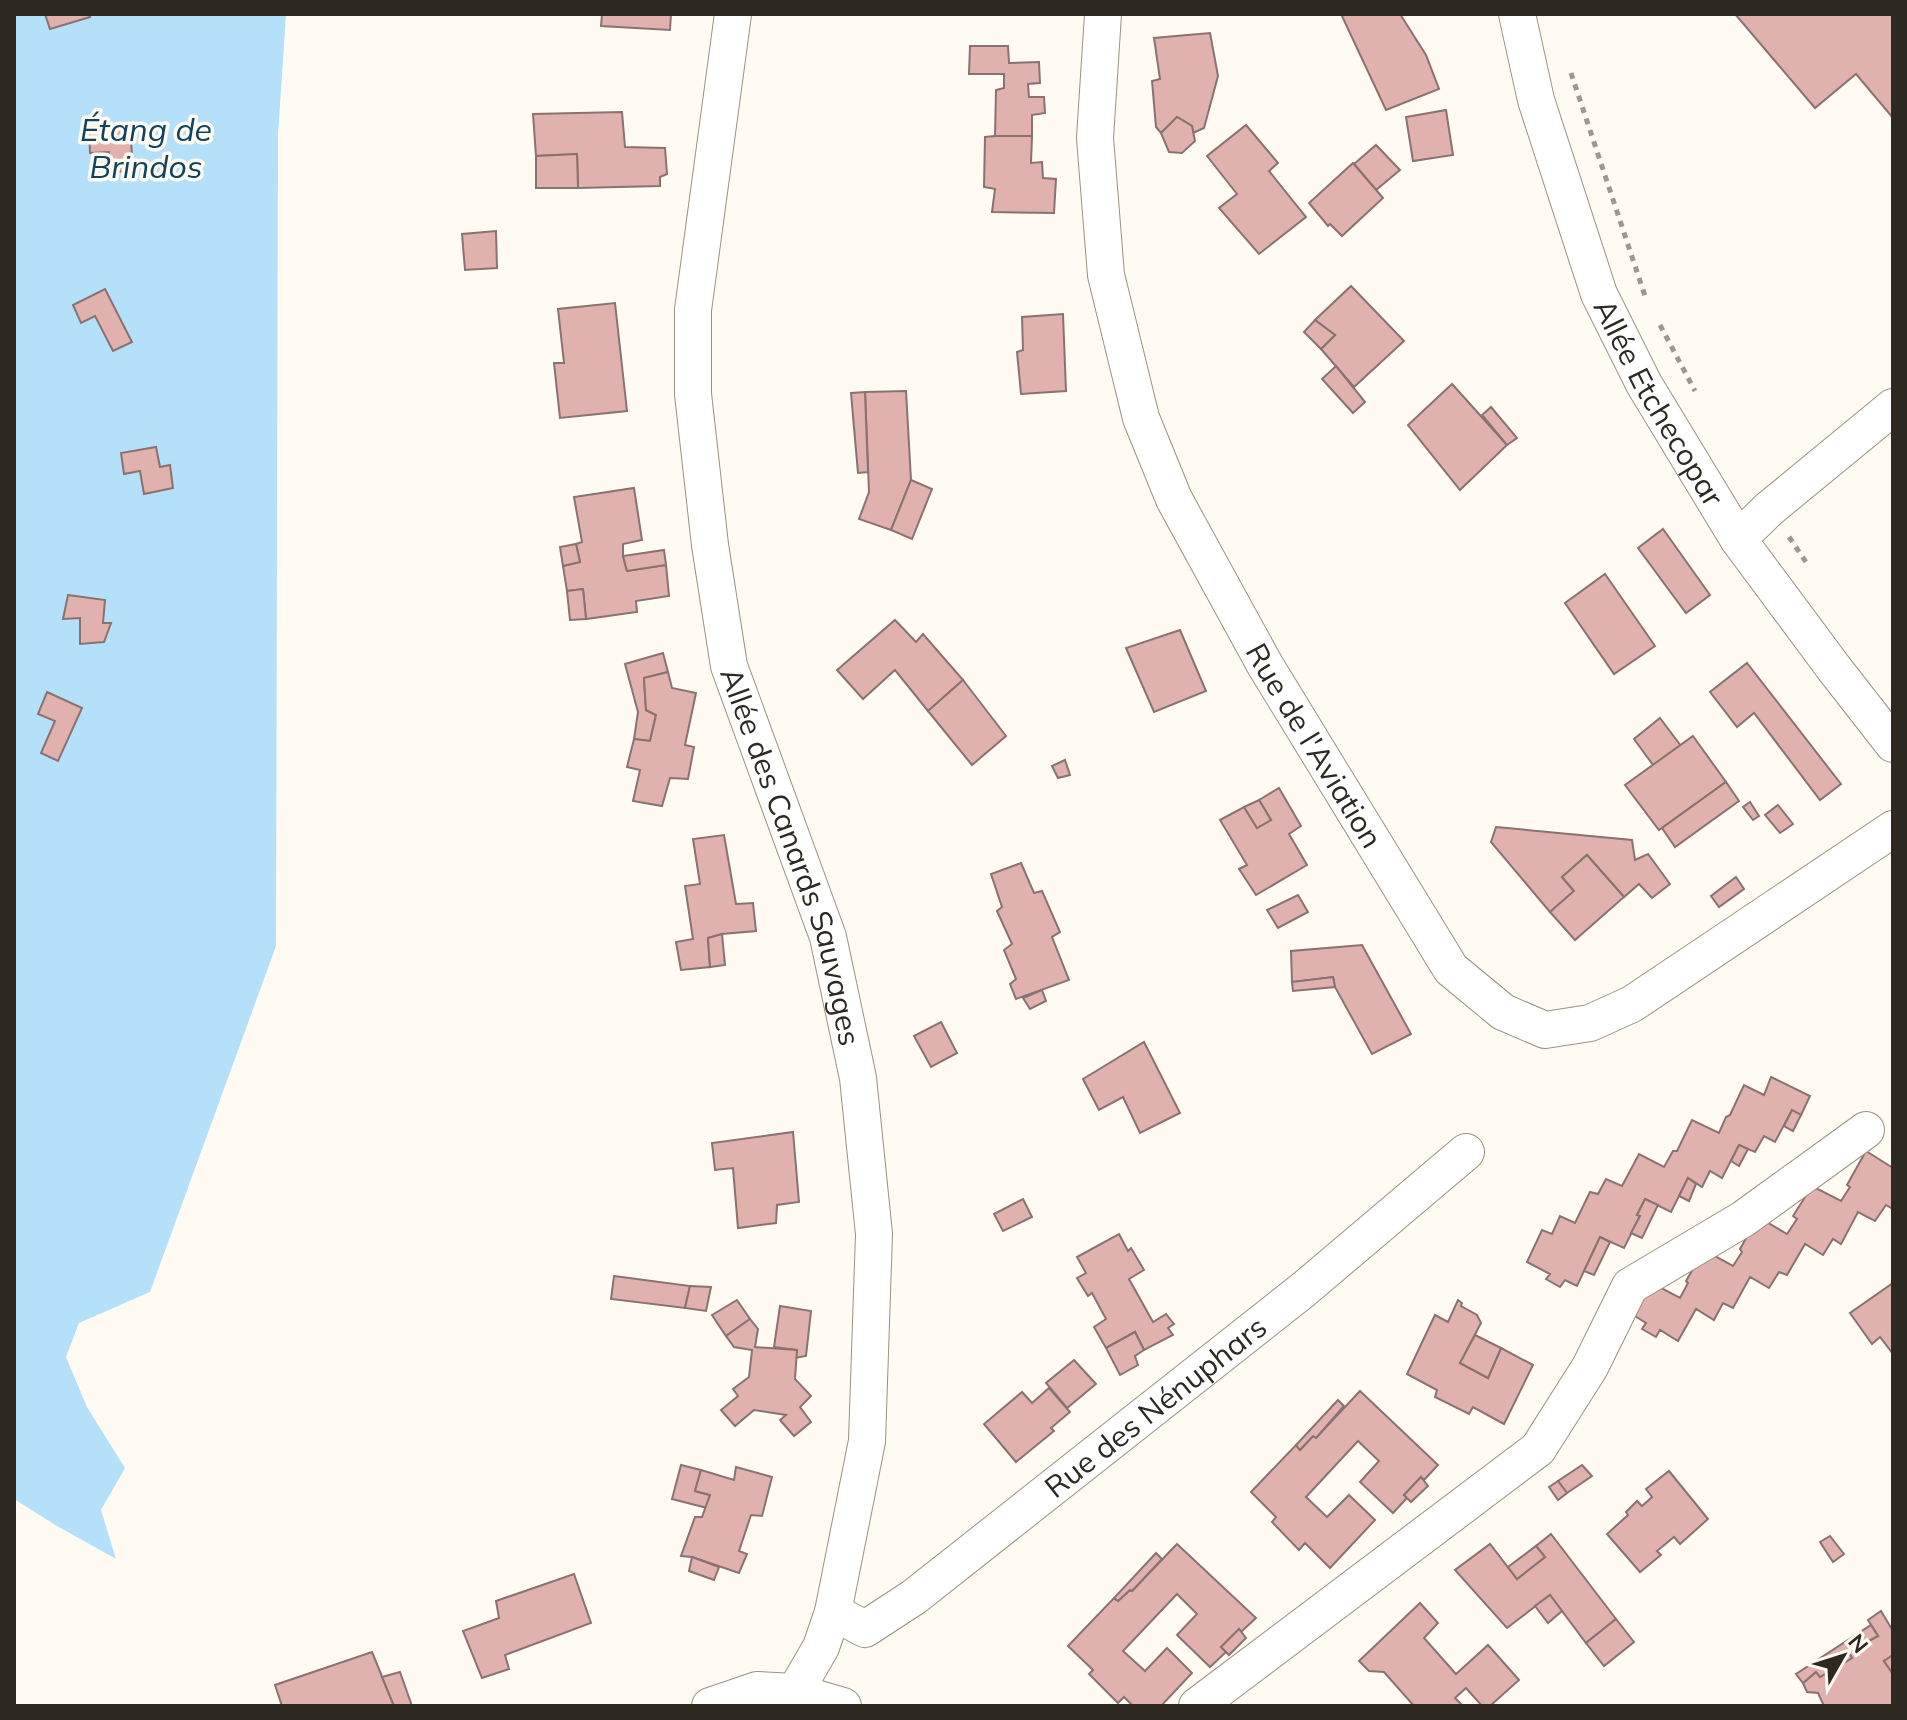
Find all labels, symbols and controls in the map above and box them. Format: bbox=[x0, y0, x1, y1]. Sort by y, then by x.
water label: Étang de Brindos bbox=[80, 109, 212, 186]
street label: Allée Etchecopar bbox=[1586, 293, 1733, 513]
street label: Rue de l'Aviation bbox=[1238, 636, 1391, 855]
street label: Allée des Canards Sauvages bbox=[712, 662, 870, 1049]
street label: Rue des Nénuphars bbox=[1037, 1307, 1274, 1506]
north arrow bbox=[1803, 1616, 1883, 1696]
text: N bbox=[1842, 1628, 1875, 1659]

